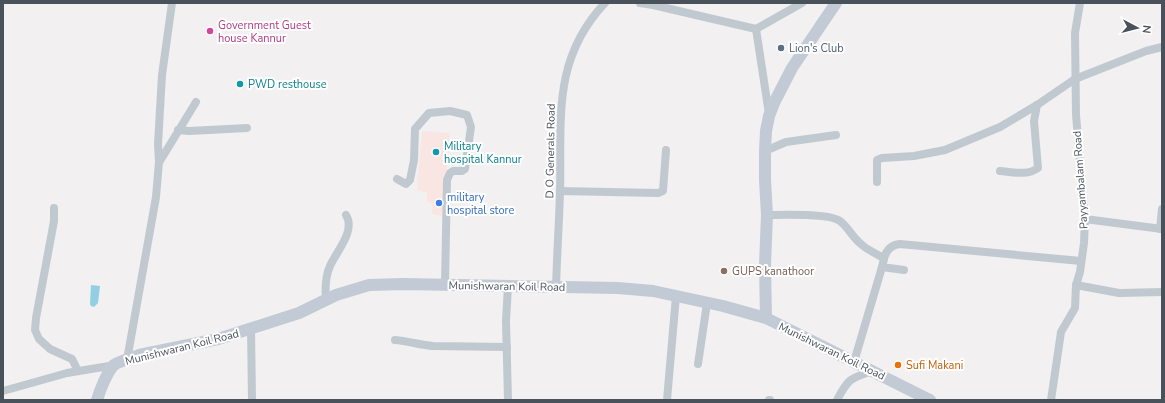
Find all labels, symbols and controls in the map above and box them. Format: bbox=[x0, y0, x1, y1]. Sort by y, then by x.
north arrow bbox=[1117, 8, 1157, 48]
place label: Government Guest house Kannur bbox=[218, 18, 311, 46]
text: N bbox=[1138, 24, 1154, 34]
marker: Government Guest house Kannur bbox=[205, 26, 215, 36]
place label: Lion's Club bbox=[789, 41, 844, 56]
marker: Lion's Club bbox=[776, 43, 786, 53]
place label: PWD resthouse bbox=[248, 77, 327, 92]
marker: PWD resthouse bbox=[235, 79, 245, 89]
street label: D O Generals Road bbox=[542, 103, 559, 199]
street label: Payyambalam Road bbox=[1070, 130, 1091, 230]
place label: Military hospital Kannur bbox=[444, 139, 522, 167]
marker: Military hospital Kannur bbox=[431, 147, 441, 157]
place label: military hospital store bbox=[447, 190, 514, 218]
marker: military hospital store bbox=[434, 198, 444, 208]
place label: GUPS kanathoor bbox=[732, 264, 814, 279]
marker: GUPS kanathoor bbox=[719, 266, 729, 276]
street label: Munishwaran Koil Road bbox=[449, 278, 565, 295]
street label: Munishwaran Koil Road bbox=[776, 319, 888, 384]
street label: Munishwaran Koil Road bbox=[124, 326, 241, 369]
place label: Sufi Makani bbox=[906, 358, 963, 373]
marker: Sufi Makani bbox=[893, 360, 903, 370]

